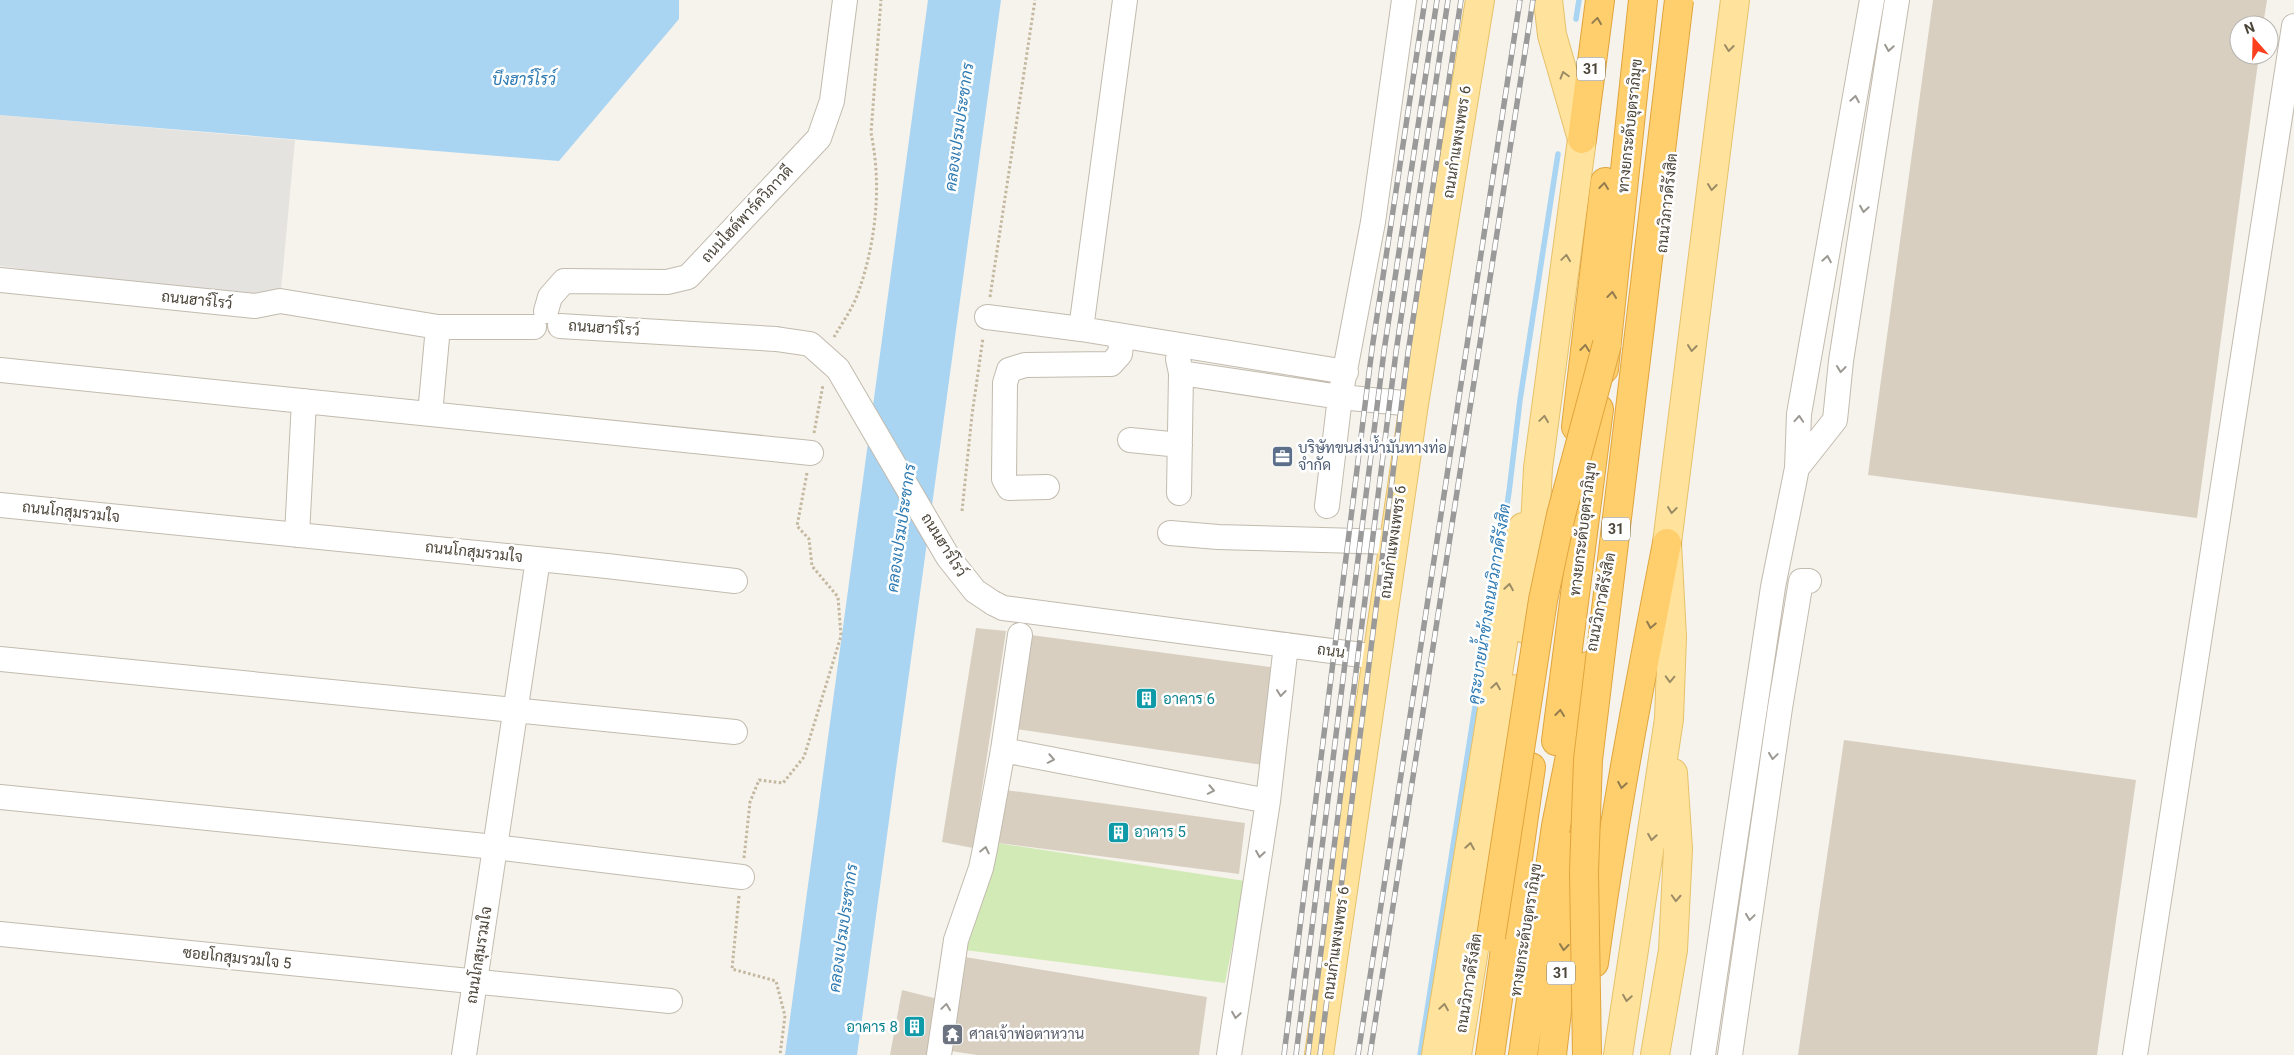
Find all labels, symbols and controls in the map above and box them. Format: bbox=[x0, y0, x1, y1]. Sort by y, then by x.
north arrow bbox=[2229, 15, 2279, 65]
one-way arrow bbox=[1591, 17, 1602, 25]
text: N bbox=[2242, 19, 2257, 37]
one-way arrow bbox=[1884, 44, 1894, 52]
one-way arrow bbox=[1724, 45, 1735, 53]
road number: 31 bbox=[1577, 58, 1605, 80]
street label: ทางยกระดับอุตราภิมุข bbox=[1614, 58, 1648, 194]
water label: คลองเปรมประชากร bbox=[941, 60, 978, 193]
water label: บึงฮาร์โรว์ bbox=[492, 67, 558, 89]
one-way arrow bbox=[1559, 71, 1569, 79]
street label: ถนนกำแพงเพชร 6 bbox=[1439, 84, 1475, 200]
one-way arrow bbox=[1850, 95, 1860, 103]
street label: ถนนวิภาวดีรังสิต bbox=[1652, 152, 1681, 254]
street label: ถนนไฮด์พาร์ควิภาวดี bbox=[697, 161, 797, 266]
one-way arrow bbox=[1598, 182, 1609, 190]
one-way arrow bbox=[1707, 183, 1718, 191]
one-way arrow bbox=[1860, 204, 1870, 213]
one-way arrow bbox=[1560, 254, 1570, 262]
one-way arrow bbox=[1821, 255, 1831, 263]
street label: ถนนฮาร์โรว์ bbox=[161, 286, 234, 313]
one-way arrow bbox=[1606, 291, 1617, 299]
street label: ถนนฮาร์โรว์ bbox=[568, 316, 640, 339]
one-way arrow bbox=[1579, 343, 1590, 351]
one-way arrow bbox=[1687, 345, 1698, 353]
one-way arrow bbox=[1835, 366, 1846, 374]
one-way arrow bbox=[1538, 415, 1549, 423]
one-way arrow bbox=[1793, 415, 1804, 423]
place label: บริษัทขนส่งน้ำมันทางท่อ จำกัด bbox=[1298, 435, 1447, 474]
office icon: บริษัทขนส่งน้ำมันทางท่อ จำกัด bbox=[1270, 445, 1294, 469]
water label: คลองเปรมประชากร bbox=[883, 461, 920, 594]
street label: ทางยกระดับอุตราภิมุข bbox=[1566, 461, 1602, 597]
street label: ถนนกำแพงเพชร 6 bbox=[1376, 484, 1410, 600]
street label: ถนนโกสุมรวมใจ bbox=[21, 497, 121, 528]
water label: คูระบายน้ำข้างถนนวิภาวดีรังสิต bbox=[1459, 502, 1516, 706]
one-way arrow bbox=[1667, 505, 1677, 514]
street label: ถนนฮาร์โรว์ bbox=[917, 509, 971, 580]
road number: 31 bbox=[1602, 518, 1630, 540]
street label: ถนนโกสุมรวมใจ bbox=[424, 537, 524, 568]
street label: ถนนวิภาวดีรังสิต bbox=[1582, 551, 1619, 653]
one-way arrow bbox=[1503, 583, 1514, 591]
one-way arrow bbox=[1647, 621, 1657, 630]
street label: ถนน bbox=[1316, 640, 1346, 662]
one-way arrow bbox=[1665, 676, 1676, 684]
one-way arrow bbox=[1490, 682, 1500, 690]
building icon: อาคาร 6 bbox=[1135, 687, 1159, 711]
one-way arrow bbox=[1276, 689, 1287, 697]
place label: อาคาร 6 bbox=[1163, 690, 1215, 708]
one-way arrow bbox=[1554, 709, 1565, 717]
one-way arrow bbox=[1768, 752, 1778, 761]
one-way arrow bbox=[1047, 753, 1056, 763]
one-way arrow bbox=[1618, 781, 1628, 790]
one-way arrow bbox=[1206, 784, 1215, 794]
building icon: อาคาร 5 bbox=[1106, 820, 1130, 844]
place label: อาคาร 5 bbox=[1134, 823, 1186, 841]
one-way arrow bbox=[1648, 833, 1658, 841]
one-way arrow bbox=[1464, 842, 1474, 851]
one-way arrow bbox=[979, 845, 990, 854]
one-way arrow bbox=[1255, 851, 1266, 859]
water label: คลองเปรมประชากร bbox=[825, 861, 862, 994]
street label: ทางยกระดับอุตราภิมุข bbox=[1507, 862, 1547, 998]
street label: ถนนกำแพงเพชร 6 bbox=[1319, 885, 1353, 1001]
one-way arrow bbox=[1670, 894, 1681, 902]
street label: ถนนโกสุมรวมใจ bbox=[461, 905, 498, 1005]
one-way arrow bbox=[1745, 914, 1756, 922]
street label: ถนนวิภาวดีรังสิต bbox=[1451, 932, 1486, 1034]
street label: ซอยโกสุมรวมใจ 5 bbox=[182, 942, 292, 975]
one-way arrow bbox=[1559, 943, 1570, 951]
road number: 31 bbox=[1547, 961, 1575, 984]
one-way arrow bbox=[1622, 994, 1633, 1002]
one-way arrow bbox=[940, 1002, 950, 1011]
one-way arrow bbox=[1438, 1003, 1448, 1011]
one-way arrow bbox=[1231, 1010, 1241, 1019]
building icon: อาคาร 8 bbox=[902, 1015, 926, 1039]
place label: อาคาร 8 bbox=[846, 1018, 898, 1036]
temple icon: ศาลเจ้าพ่อตาหวาน bbox=[941, 1022, 965, 1046]
place label: ศาลเจ้าพ่อตาหวาน bbox=[969, 1024, 1084, 1043]

